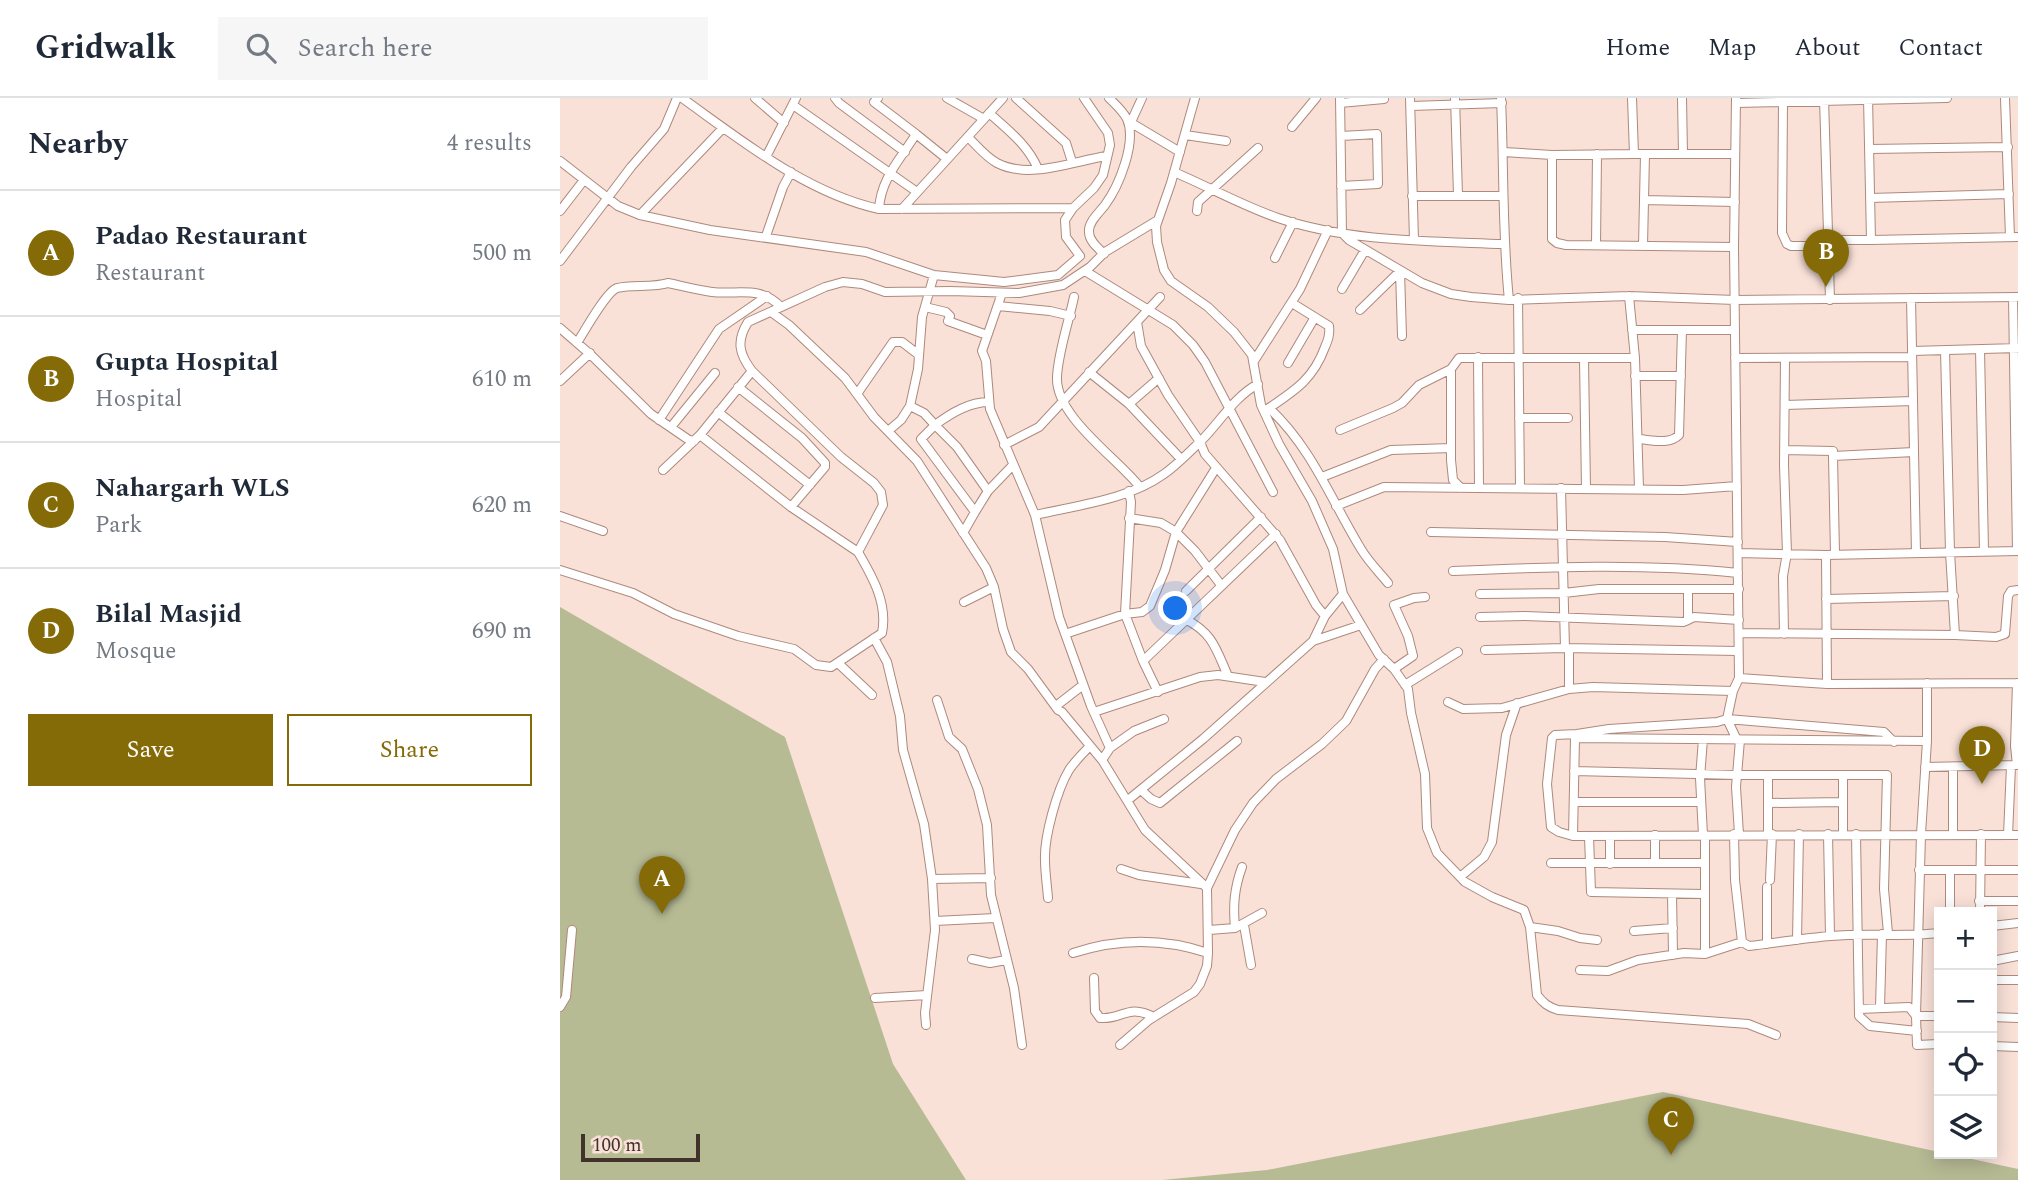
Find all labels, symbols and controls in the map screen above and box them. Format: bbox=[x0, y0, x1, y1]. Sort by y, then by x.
search box bbox=[218, 17, 708, 80]
text: Gridwalk bbox=[35, 23, 176, 73]
text: Search here bbox=[298, 28, 433, 68]
icon: search bbox=[242, 29, 280, 67]
text: Home bbox=[1605, 30, 1670, 66]
text: Map bbox=[1708, 30, 1756, 66]
text: About bbox=[1794, 30, 1860, 66]
text: Contact bbox=[1898, 30, 1983, 66]
text: Nearby bbox=[28, 121, 127, 167]
text: 4 results bbox=[447, 126, 532, 161]
text: Padao Restaurant bbox=[95, 216, 307, 256]
pin: B bbox=[1803, 229, 1849, 287]
text: A bbox=[42, 236, 60, 271]
text: 500 m bbox=[472, 236, 532, 271]
text: Restaurant bbox=[95, 256, 205, 291]
text: Gupta Hospital bbox=[95, 342, 278, 382]
text: B bbox=[43, 362, 59, 397]
text: 610 m bbox=[472, 362, 532, 397]
text: Hospital bbox=[95, 382, 182, 417]
text: Nahargarh WLS bbox=[95, 468, 290, 508]
text: C bbox=[43, 488, 59, 523]
text: 620 m bbox=[472, 488, 532, 523]
text: Park bbox=[95, 508, 142, 543]
your location bbox=[1158, 591, 1192, 625]
text: Bilal Masjid bbox=[95, 594, 242, 634]
text: D bbox=[42, 614, 60, 649]
text: 690 m bbox=[472, 614, 532, 649]
text: Mosque bbox=[95, 634, 176, 669]
button: Save bbox=[28, 714, 273, 786]
button: Share bbox=[287, 714, 532, 786]
pin: D bbox=[1959, 726, 2005, 784]
pin: A bbox=[639, 856, 685, 914]
map controls bbox=[1934, 907, 1997, 1159]
button: + bbox=[1934, 907, 1997, 970]
button: − bbox=[1934, 970, 1997, 1033]
button: locate bbox=[1934, 1033, 1997, 1096]
button: layers bbox=[1934, 1096, 1997, 1159]
pin: C bbox=[1648, 1097, 1694, 1155]
scale bar bbox=[581, 1131, 700, 1163]
text: 100 m bbox=[592, 1131, 642, 1160]

